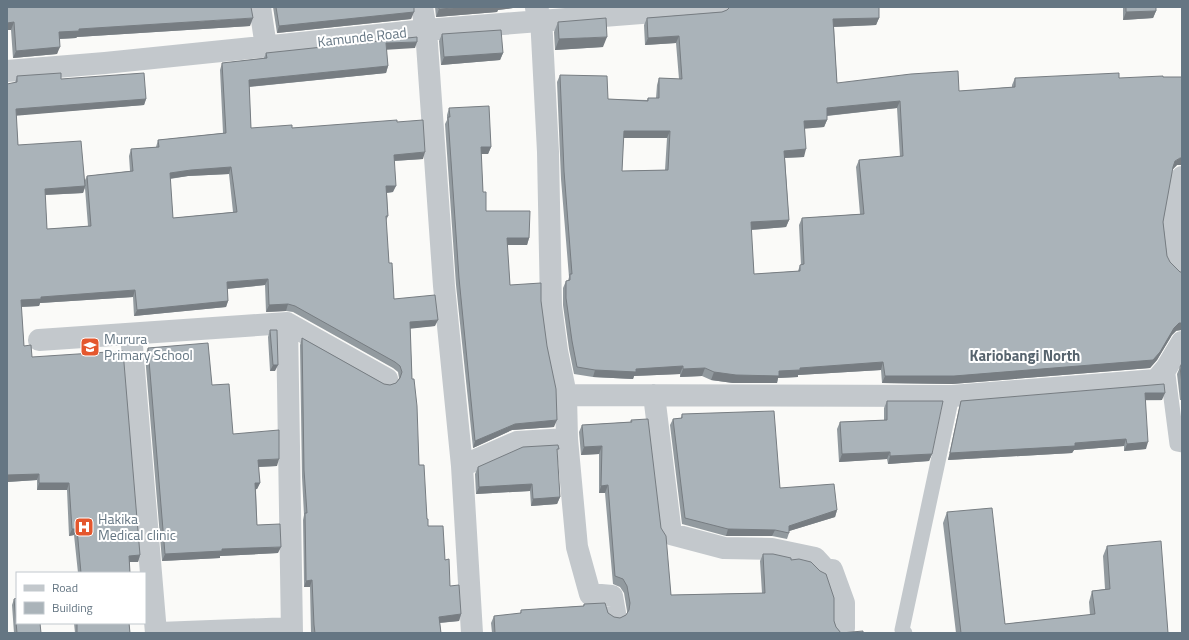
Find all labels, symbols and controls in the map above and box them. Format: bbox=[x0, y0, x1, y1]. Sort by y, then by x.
street label: Kamunde Road bbox=[316, 21, 408, 52]
place label: Murura Primary School bbox=[104, 328, 193, 365]
school or university icon: Murura Primary School bbox=[79, 336, 101, 358]
district label: Kariobangi North bbox=[970, 344, 1080, 367]
place label: Hakika Medical clinic bbox=[98, 508, 176, 545]
hospital icon: Hakika Medical clinic bbox=[73, 516, 95, 538]
legend bbox=[16, 572, 146, 624]
text: Road bbox=[52, 578, 78, 597]
text: Building bbox=[52, 598, 93, 617]

